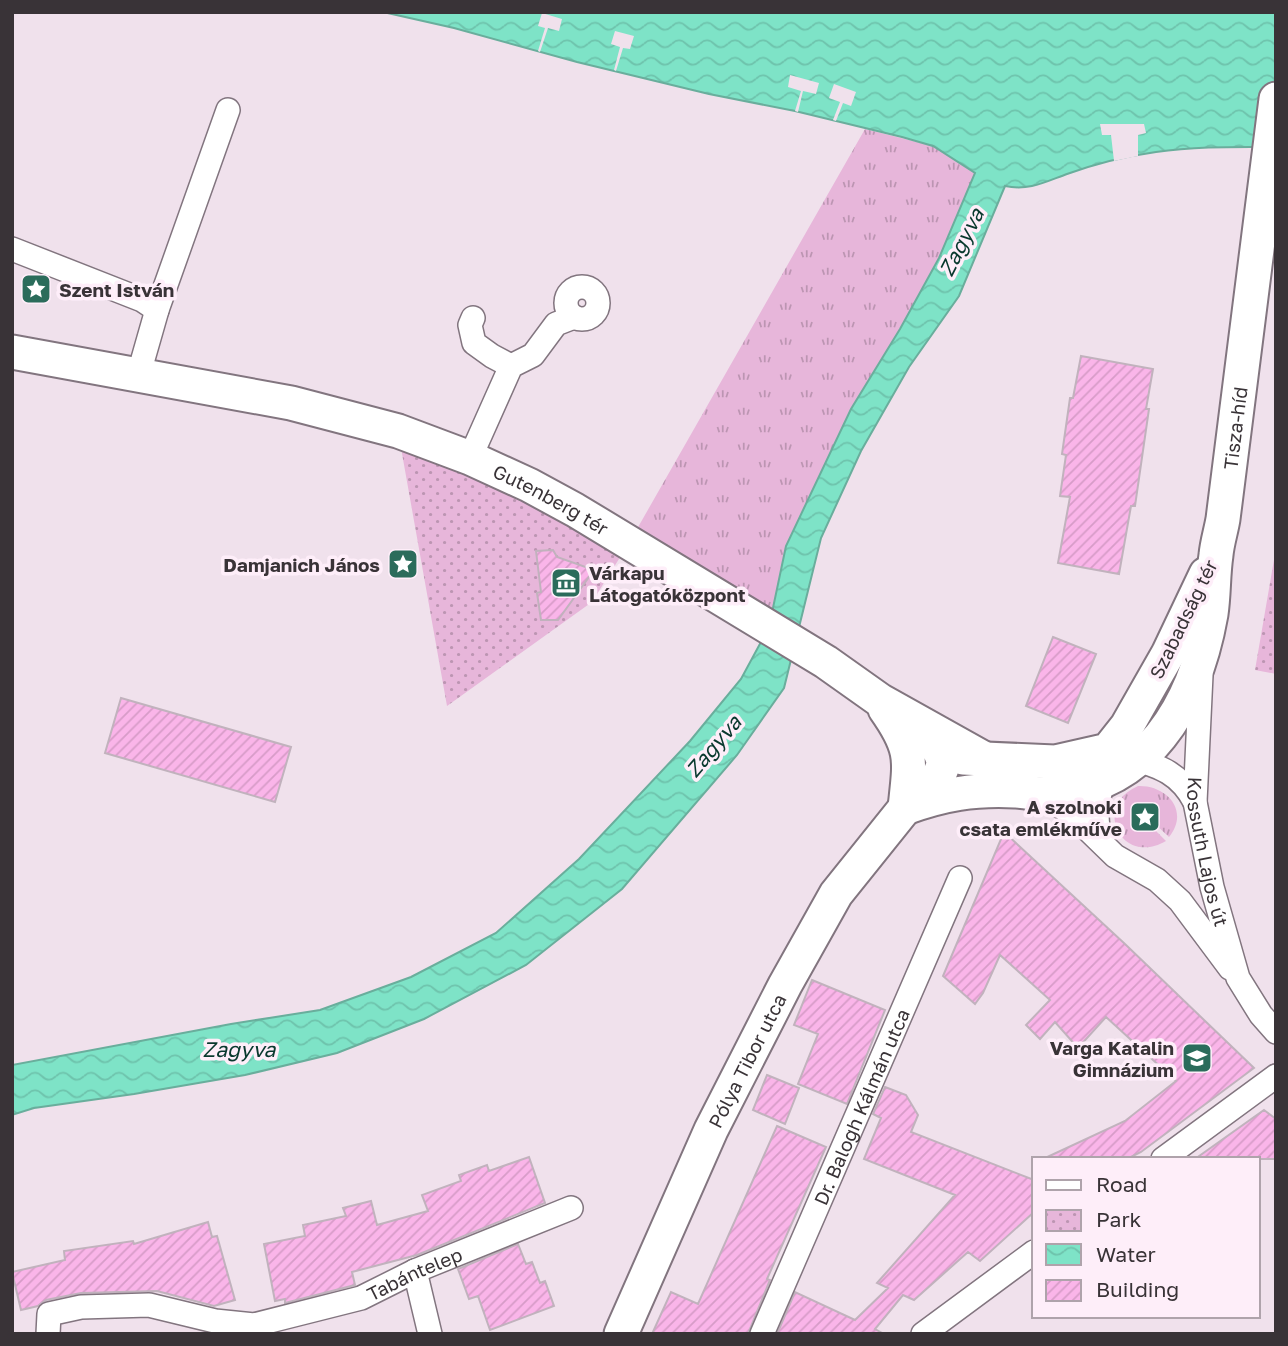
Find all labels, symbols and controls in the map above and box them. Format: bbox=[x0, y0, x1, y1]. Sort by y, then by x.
water label: Zagyva bbox=[933, 203, 990, 280]
place icon: Szent István bbox=[19, 272, 53, 306]
place label: Szent István bbox=[59, 278, 174, 301]
street label: Tisza-híd bbox=[1218, 385, 1251, 471]
street label: Gutenberg tér bbox=[490, 459, 614, 540]
place icon: Damjanich János bbox=[386, 547, 420, 581]
place label: Damjanich János bbox=[223, 553, 380, 576]
street label: Szabadság tér bbox=[1144, 555, 1222, 682]
place label: Várkapu Látogatóközpont bbox=[589, 561, 746, 606]
museum icon: Várkapu Látogatóközpont bbox=[549, 566, 583, 600]
water label: Zagyva bbox=[680, 709, 747, 782]
street label: Kossuth Lajos út bbox=[1184, 776, 1234, 929]
place label: A szolnoki csata emlékműve bbox=[960, 795, 1122, 840]
place icon: A szolnoki csata emlékműve bbox=[1128, 800, 1162, 834]
street label: Pólya Tibor utca bbox=[703, 990, 790, 1131]
street label: Dr. Balogh Kálmán utca bbox=[808, 1005, 914, 1208]
water label: Zagyva bbox=[203, 1036, 277, 1062]
place label: Varga Katalin Gimnázium bbox=[1050, 1036, 1174, 1081]
school or university icon: Varga Katalin Gimnázium bbox=[1180, 1041, 1214, 1075]
legend bbox=[1032, 1157, 1260, 1318]
text: Road bbox=[1096, 1171, 1147, 1197]
text: Park bbox=[1096, 1206, 1142, 1232]
text: Water bbox=[1096, 1241, 1156, 1267]
street label: Tabántelep bbox=[363, 1242, 465, 1305]
text: Building bbox=[1096, 1276, 1179, 1302]

